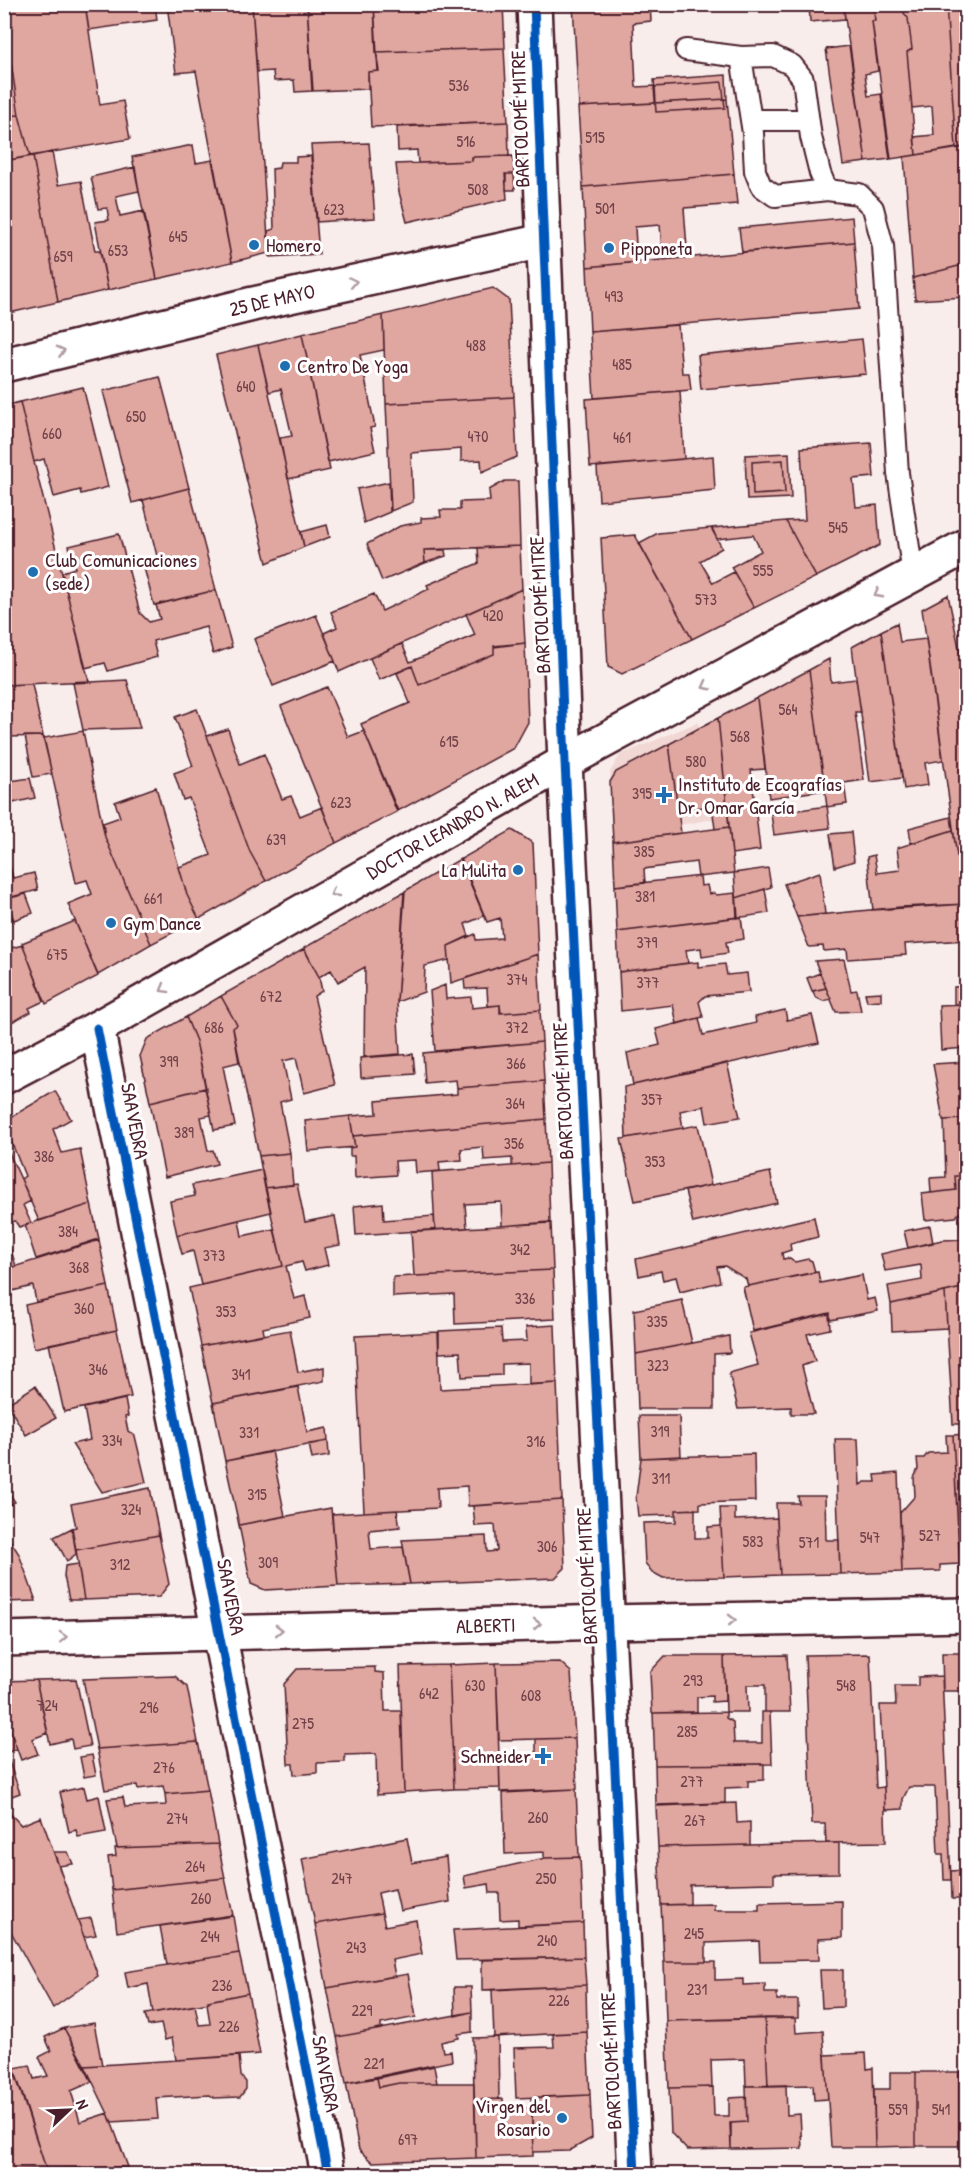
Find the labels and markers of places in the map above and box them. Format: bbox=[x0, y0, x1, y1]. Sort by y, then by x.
place label: Homero bbox=[266, 231, 321, 258]
place label: Pipponeta bbox=[621, 234, 692, 261]
marker: Homero bbox=[247, 238, 261, 252]
marker: Pipponeta bbox=[602, 241, 616, 255]
place label: Centro De Yoga bbox=[297, 352, 408, 379]
marker: Centro De Yoga bbox=[278, 359, 292, 373]
place label: Club Comunicaciones (sede) bbox=[45, 546, 197, 596]
marker: Club Comunicaciones (sede) bbox=[26, 565, 40, 579]
place label: Instituto de Ecografías Dr. Omar García bbox=[678, 770, 842, 820]
marker: Instituto de Ecografías Dr. Omar García bbox=[655, 786, 673, 804]
place label: La Mulita bbox=[442, 856, 506, 883]
marker: La Mulita bbox=[511, 863, 525, 877]
place label: Gym Dance bbox=[123, 909, 201, 936]
marker: Gym Dance bbox=[104, 916, 118, 930]
place label: Schneider bbox=[461, 1742, 531, 1769]
marker: Schneider bbox=[536, 1749, 550, 1763]
place label: Virgen del Rosario bbox=[475, 2092, 551, 2142]
marker: Virgen del Rosario bbox=[555, 2111, 569, 2125]

